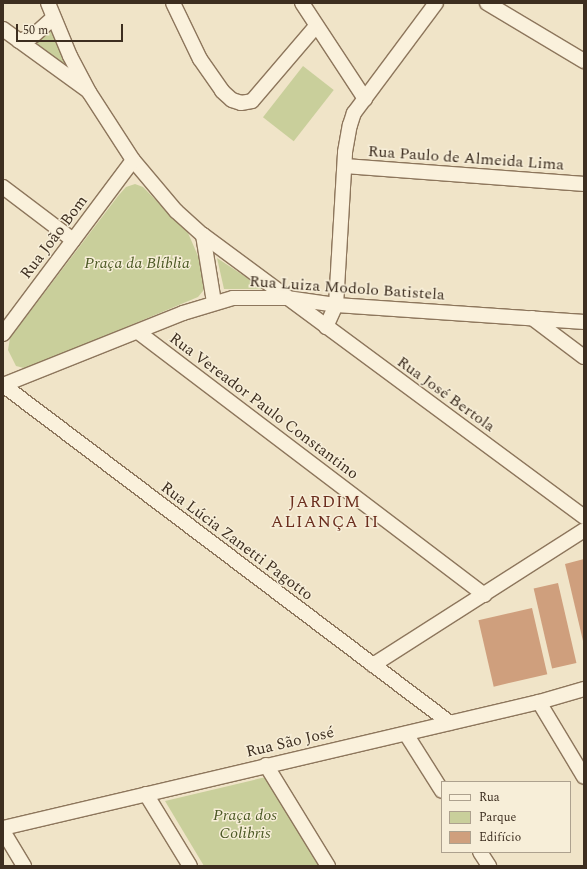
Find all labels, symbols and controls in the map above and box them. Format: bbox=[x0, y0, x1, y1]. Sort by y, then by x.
scale bar bbox=[18, 16, 125, 42]
text: 50 m bbox=[23, 21, 48, 40]
street label: Rua Paulo de Almeida Lima bbox=[367, 142, 565, 174]
street label: Rua João Bom bbox=[16, 191, 92, 283]
park label: Praça da Blíblia bbox=[84, 253, 190, 273]
street label: Rua Luiza Modolo Batistela bbox=[249, 272, 445, 304]
street label: Rua Vereador Paulo Constantino bbox=[166, 329, 362, 483]
street label: Rua José Bertola bbox=[393, 352, 499, 436]
street label: Rua Lúcia Zanetti Pagotto bbox=[157, 478, 317, 604]
district label: JARDIM ALIANÇA II bbox=[271, 493, 379, 533]
street label: Rua São José bbox=[244, 723, 336, 761]
legend bbox=[441, 781, 571, 853]
text: Rua bbox=[479, 788, 500, 807]
park label: Praça dos Colibris bbox=[213, 805, 277, 843]
text: Parque bbox=[479, 808, 516, 827]
text: Edifício bbox=[479, 828, 521, 847]

